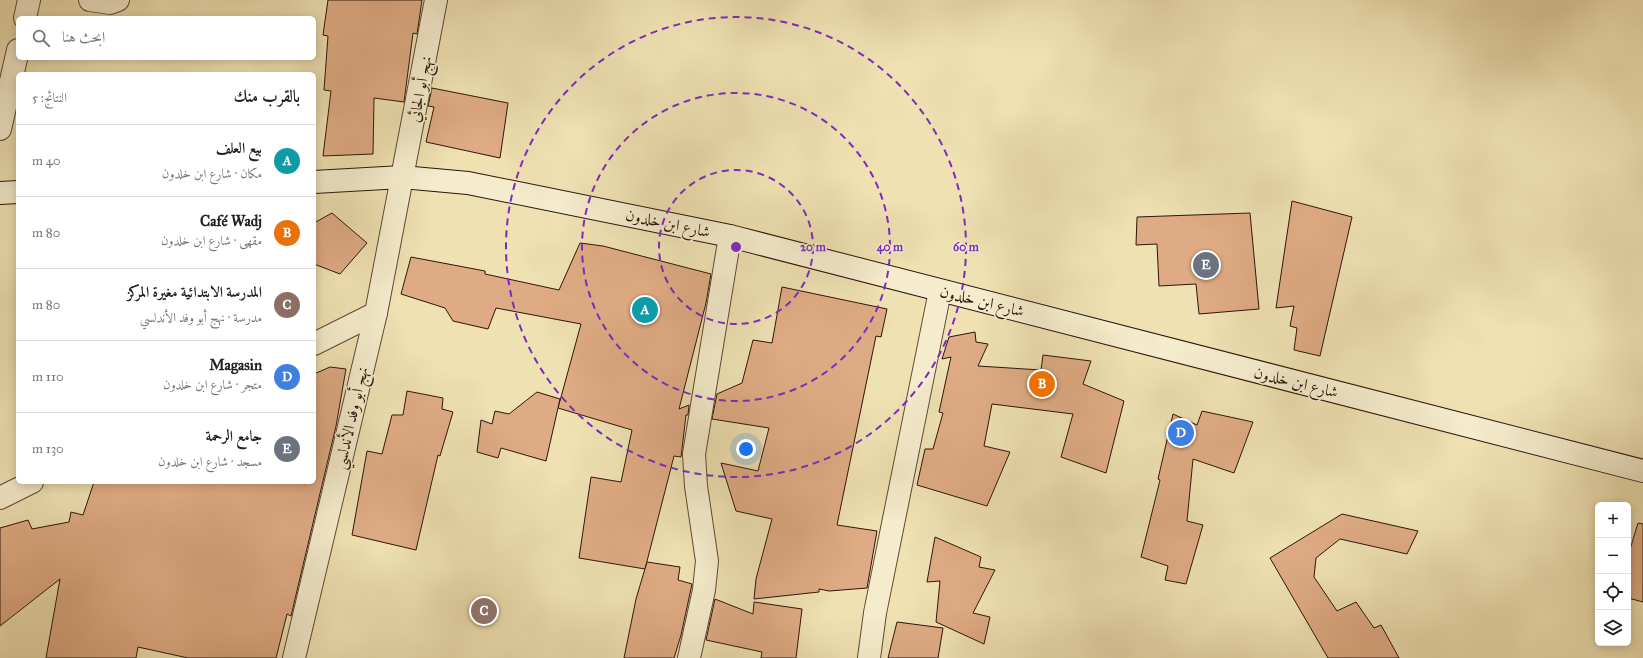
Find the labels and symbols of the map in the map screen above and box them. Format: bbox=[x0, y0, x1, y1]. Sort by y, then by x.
street label: نهج أبو الجائي bbox=[402, 54, 441, 125]
street label: شارع ابن خلدون bbox=[623, 205, 712, 245]
centre of rings bbox=[729, 240, 743, 254]
text: 20 m bbox=[800, 240, 827, 254]
text: 40 m bbox=[877, 240, 904, 255]
text: 60 m bbox=[953, 240, 980, 254]
pin: E bbox=[1193, 250, 1219, 280]
street label: شارع ابن خلدون bbox=[937, 281, 1026, 325]
pin: A bbox=[632, 295, 658, 325]
street label: شارع ابن خلدون bbox=[1251, 362, 1340, 406]
street label: نهج أبو وفد الأندلسي bbox=[328, 364, 378, 473]
pin: B bbox=[1029, 369, 1055, 399]
pin: D bbox=[1168, 418, 1194, 448]
your location bbox=[736, 439, 756, 459]
pin: C bbox=[471, 596, 497, 626]

